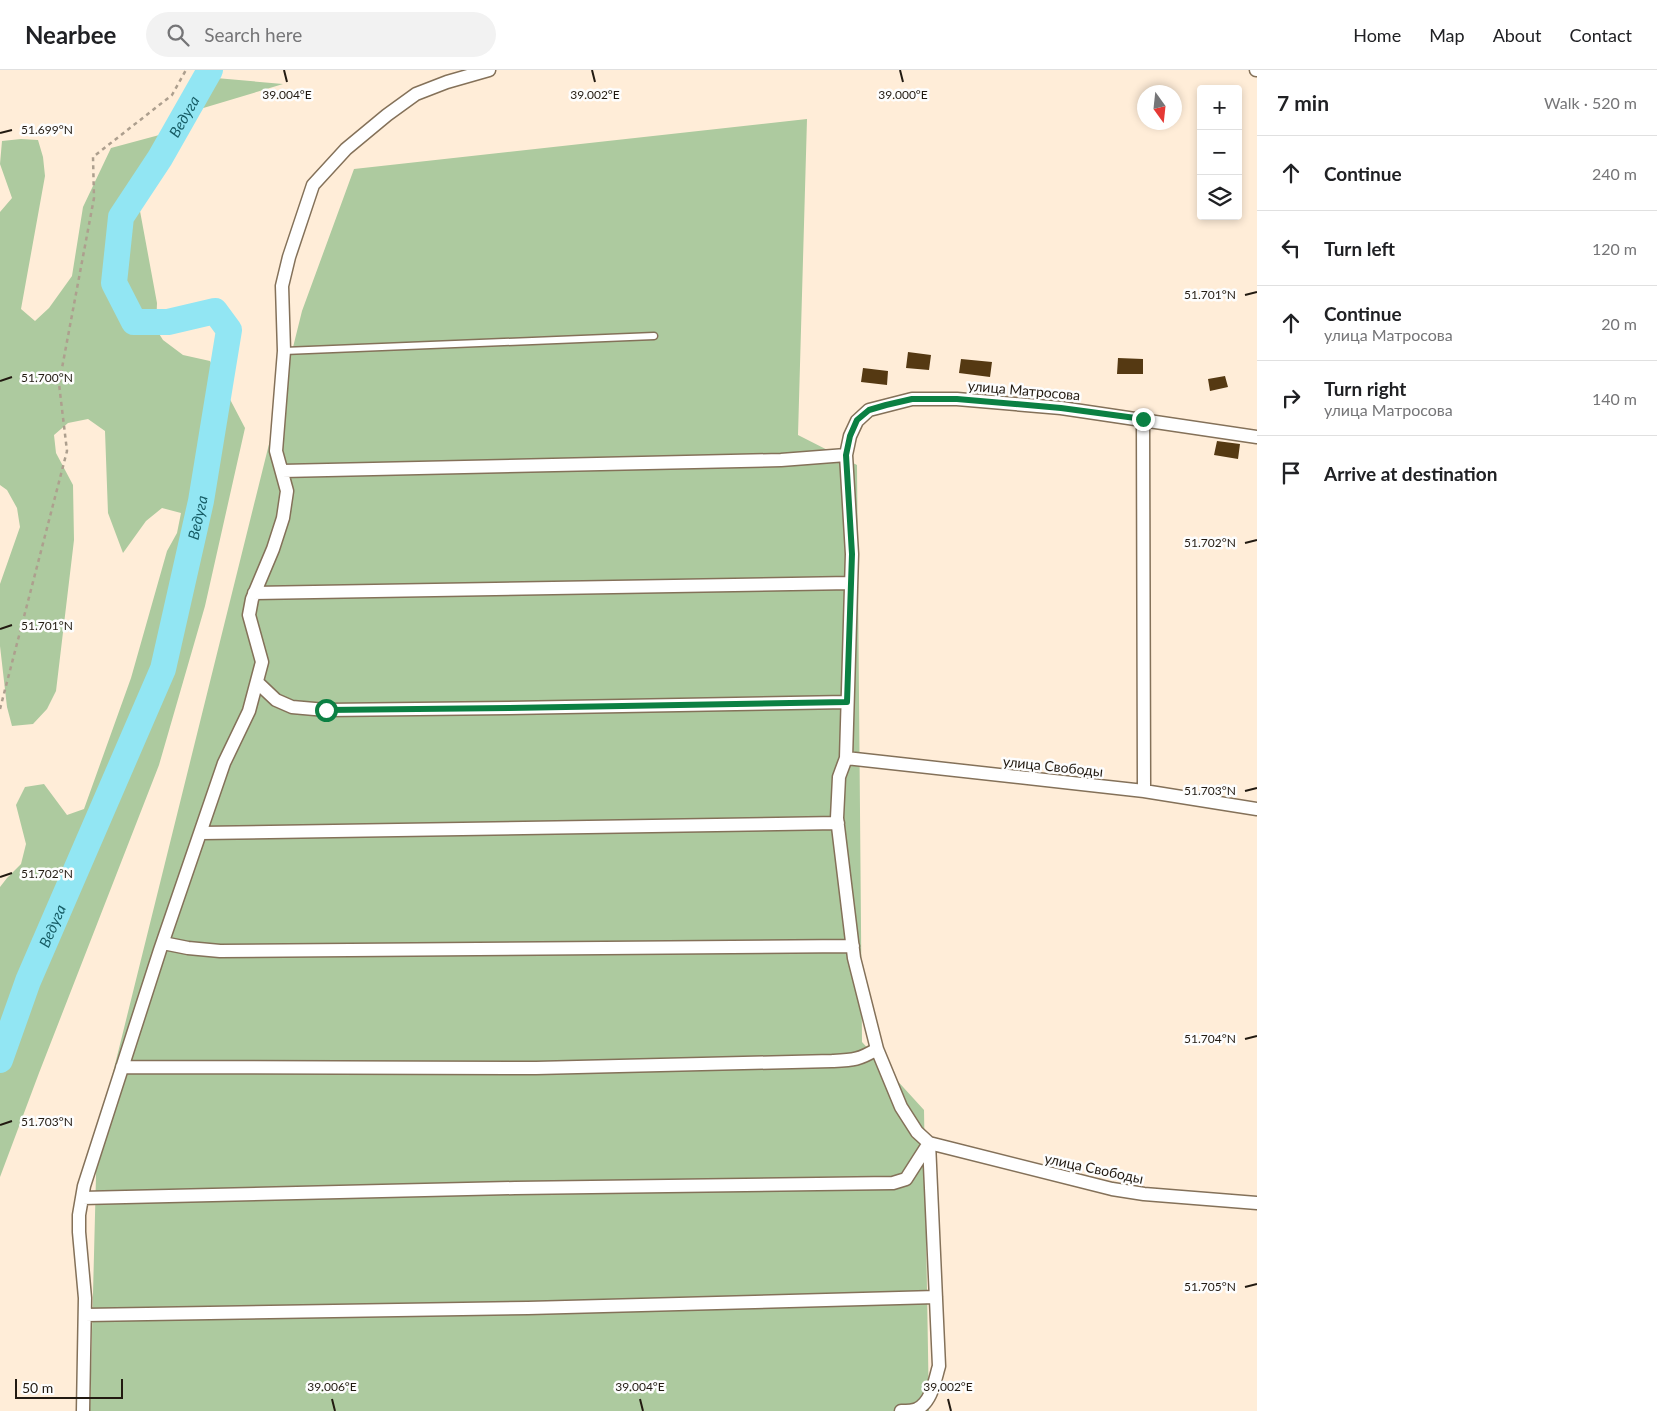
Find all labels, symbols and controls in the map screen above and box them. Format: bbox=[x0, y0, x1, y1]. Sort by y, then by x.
search box bbox=[146, 12, 496, 57]
text: Nearbee bbox=[25, 20, 116, 49]
icon: search bbox=[164, 21, 192, 49]
text: Search here bbox=[204, 23, 302, 46]
text: Home bbox=[1353, 24, 1401, 46]
text: Map bbox=[1429, 24, 1465, 46]
text: About bbox=[1493, 24, 1542, 46]
text: Contact bbox=[1570, 24, 1632, 46]
north arrow bbox=[1137, 85, 1182, 130]
map controls bbox=[1197, 85, 1242, 220]
button: + bbox=[1197, 85, 1242, 130]
text: 39.004°E bbox=[262, 87, 312, 102]
text: 39.002°E bbox=[570, 87, 620, 102]
text: 39.000°E bbox=[878, 87, 928, 102]
text: 7 min bbox=[1277, 90, 1329, 115]
water label: Ведуга bbox=[165, 92, 203, 140]
text: Walk · 520 m bbox=[1544, 93, 1637, 112]
text: 51.699°N bbox=[21, 122, 73, 137]
button: − bbox=[1197, 130, 1242, 175]
icon: ahead bbox=[1277, 159, 1305, 187]
text: Continue bbox=[1324, 162, 1402, 185]
text: 240 m bbox=[1592, 164, 1637, 183]
button: layers bbox=[1197, 175, 1242, 220]
icon: left bbox=[1277, 234, 1305, 262]
text: Turn left bbox=[1324, 237, 1395, 260]
text: 120 m bbox=[1592, 239, 1637, 258]
text: 51.701°N bbox=[1184, 287, 1236, 302]
text: Continue bbox=[1324, 302, 1402, 325]
icon: ahead bbox=[1277, 309, 1305, 337]
text: 20 m bbox=[1601, 314, 1637, 333]
text: улица Матросова bbox=[1324, 325, 1453, 344]
text: 51.700°N bbox=[21, 370, 73, 385]
street label: улица Матросова bbox=[967, 377, 1081, 403]
text: Turn right bbox=[1324, 377, 1406, 400]
icon: right bbox=[1277, 384, 1305, 412]
text: 140 m bbox=[1592, 389, 1637, 408]
text: улица Матросова bbox=[1324, 400, 1453, 419]
route end bbox=[1132, 408, 1155, 431]
icon: arrive bbox=[1277, 459, 1305, 487]
text: Arrive at destination bbox=[1324, 462, 1497, 485]
water label: Ведуга bbox=[184, 494, 211, 541]
text: 51.702°N bbox=[1184, 535, 1236, 550]
text: 51.701°N bbox=[21, 618, 73, 633]
route start bbox=[315, 699, 338, 722]
street label: улица Свободы bbox=[1002, 752, 1104, 780]
text: 51.703°N bbox=[1184, 783, 1236, 798]
text: 51.702°N bbox=[21, 866, 73, 881]
water label: Ведуга bbox=[35, 901, 69, 950]
text: 51.704°N bbox=[1184, 1031, 1236, 1046]
text: 51.703°N bbox=[21, 1114, 73, 1129]
street label: улица Свободы bbox=[1043, 1149, 1145, 1187]
text: 51.705°N bbox=[1184, 1279, 1236, 1294]
scale bar bbox=[15, 1376, 122, 1399]
text: 50 m bbox=[22, 1379, 53, 1396]
text: 39.006°E bbox=[307, 1379, 357, 1394]
text: 39.004°E bbox=[615, 1379, 665, 1394]
text: 39.002°E bbox=[923, 1379, 973, 1394]

